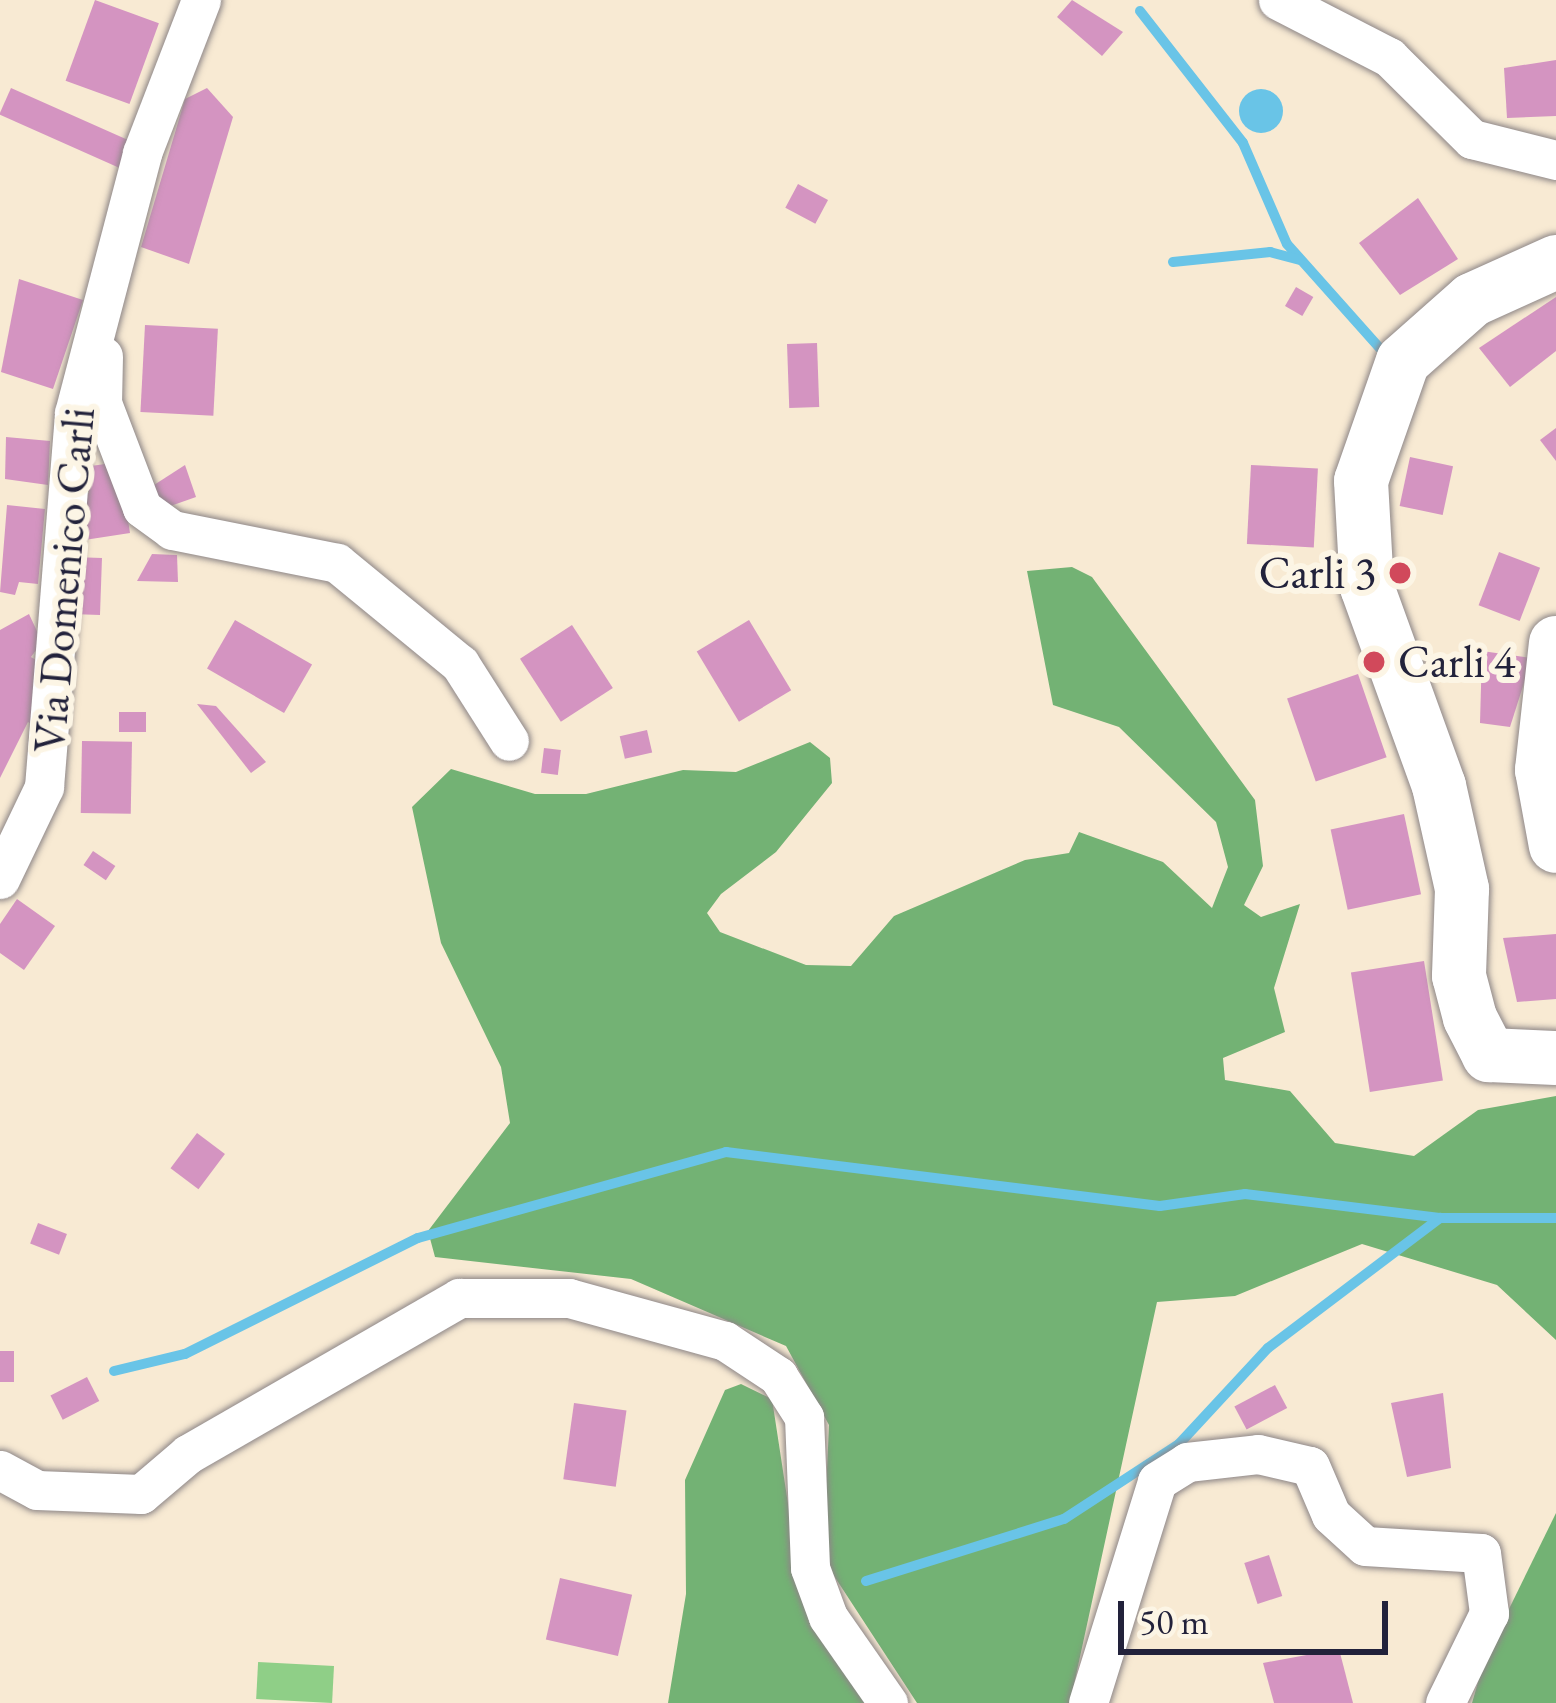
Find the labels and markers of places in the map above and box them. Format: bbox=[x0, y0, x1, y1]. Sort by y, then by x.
place label: Carli 3 bbox=[1259, 546, 1376, 600]
marker: Carli 3 bbox=[1387, 560, 1413, 586]
place label: Carli 4 bbox=[1398, 635, 1515, 689]
marker: Carli 4 bbox=[1361, 649, 1387, 675]

